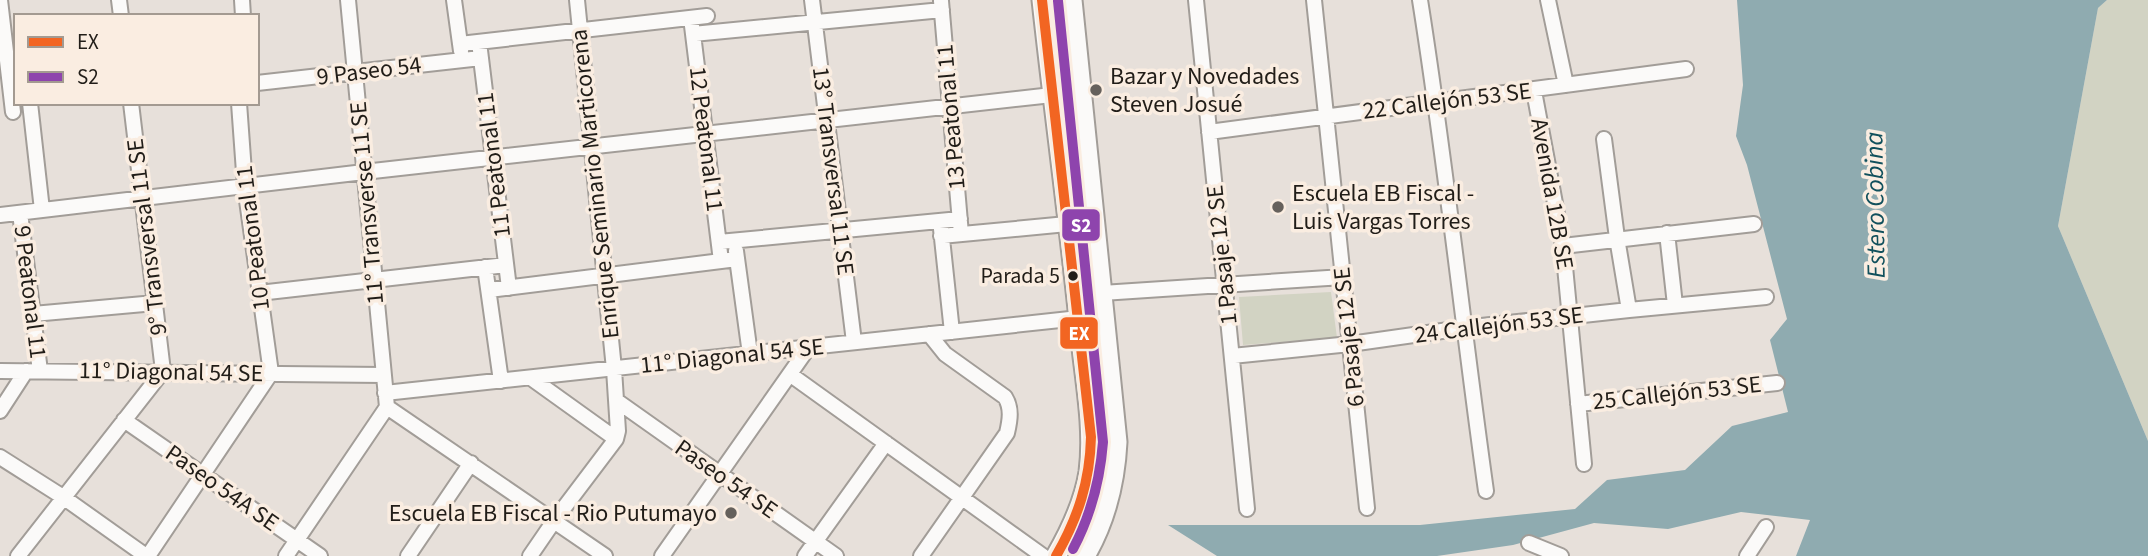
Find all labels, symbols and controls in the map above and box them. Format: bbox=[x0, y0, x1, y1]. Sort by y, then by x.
legend bbox=[14, 14, 259, 105]
text: EX bbox=[77, 27, 99, 57]
street label: Enrique Seminario Marticorena bbox=[561, 27, 629, 341]
street label: 13 Peatonal 11 bbox=[927, 43, 975, 191]
street label: 9 Paseo 54 bbox=[315, 47, 423, 95]
place label: Bazar y Novedades Steven Josué bbox=[1110, 59, 1299, 122]
text: S2 bbox=[77, 62, 99, 92]
street label: 12 Peatonal 11 bbox=[680, 65, 732, 213]
street label: 13° Transversal 11 SE bbox=[803, 65, 863, 277]
street label: 22 Callejón 53 SE bbox=[1361, 73, 1533, 129]
marker: Bazar y Novedades Steven Josué bbox=[1088, 82, 1104, 98]
street label: 11 Peatonal 11 bbox=[468, 91, 520, 239]
street label: 11° Transverse 11 SE bbox=[341, 100, 393, 306]
street label: Avenida 12B SE bbox=[1521, 115, 1583, 273]
water label: Estero Cobina bbox=[1855, 131, 1895, 279]
street label: 9° Transversal 11 SE bbox=[118, 137, 176, 337]
street label: 10 Peatonal 11 bbox=[227, 164, 279, 312]
place label: Escuela EB Fiscal - Luis Vargas Torres bbox=[1292, 176, 1474, 239]
street label: 1 Pasaje 12 SE bbox=[1197, 183, 1247, 327]
marker: Escuela EB Fiscal - Luis Vargas Torres bbox=[1270, 199, 1286, 215]
line badge: S2 bbox=[1061, 208, 1101, 242]
text: S2 bbox=[1071, 213, 1091, 240]
street label: 9 Peatonal 11 bbox=[4, 223, 56, 361]
place label: Parada 5 bbox=[981, 260, 1060, 292]
street label: 6 Pasaje 12 SE bbox=[1324, 265, 1374, 409]
marker: Parada 5 bbox=[1066, 269, 1080, 283]
street label: 24 Callejón 53 SE bbox=[1413, 297, 1585, 353]
line badge: EX bbox=[1059, 316, 1099, 350]
text: EX bbox=[1068, 321, 1090, 348]
street label: 11° Diagonal 54 SE bbox=[638, 329, 826, 383]
street label: 11° Diagonal 54 SE bbox=[79, 353, 263, 391]
street label: 25 Callejón 53 SE bbox=[1591, 367, 1763, 419]
street label: Paseo 54 SE bbox=[667, 431, 785, 527]
street label: Paseo 54A SE bbox=[158, 436, 286, 540]
place label: Escuela EB Fiscal - Rio Putumayo bbox=[389, 496, 717, 531]
marker: Escuela EB Fiscal - Rio Putumayo bbox=[723, 505, 739, 521]

